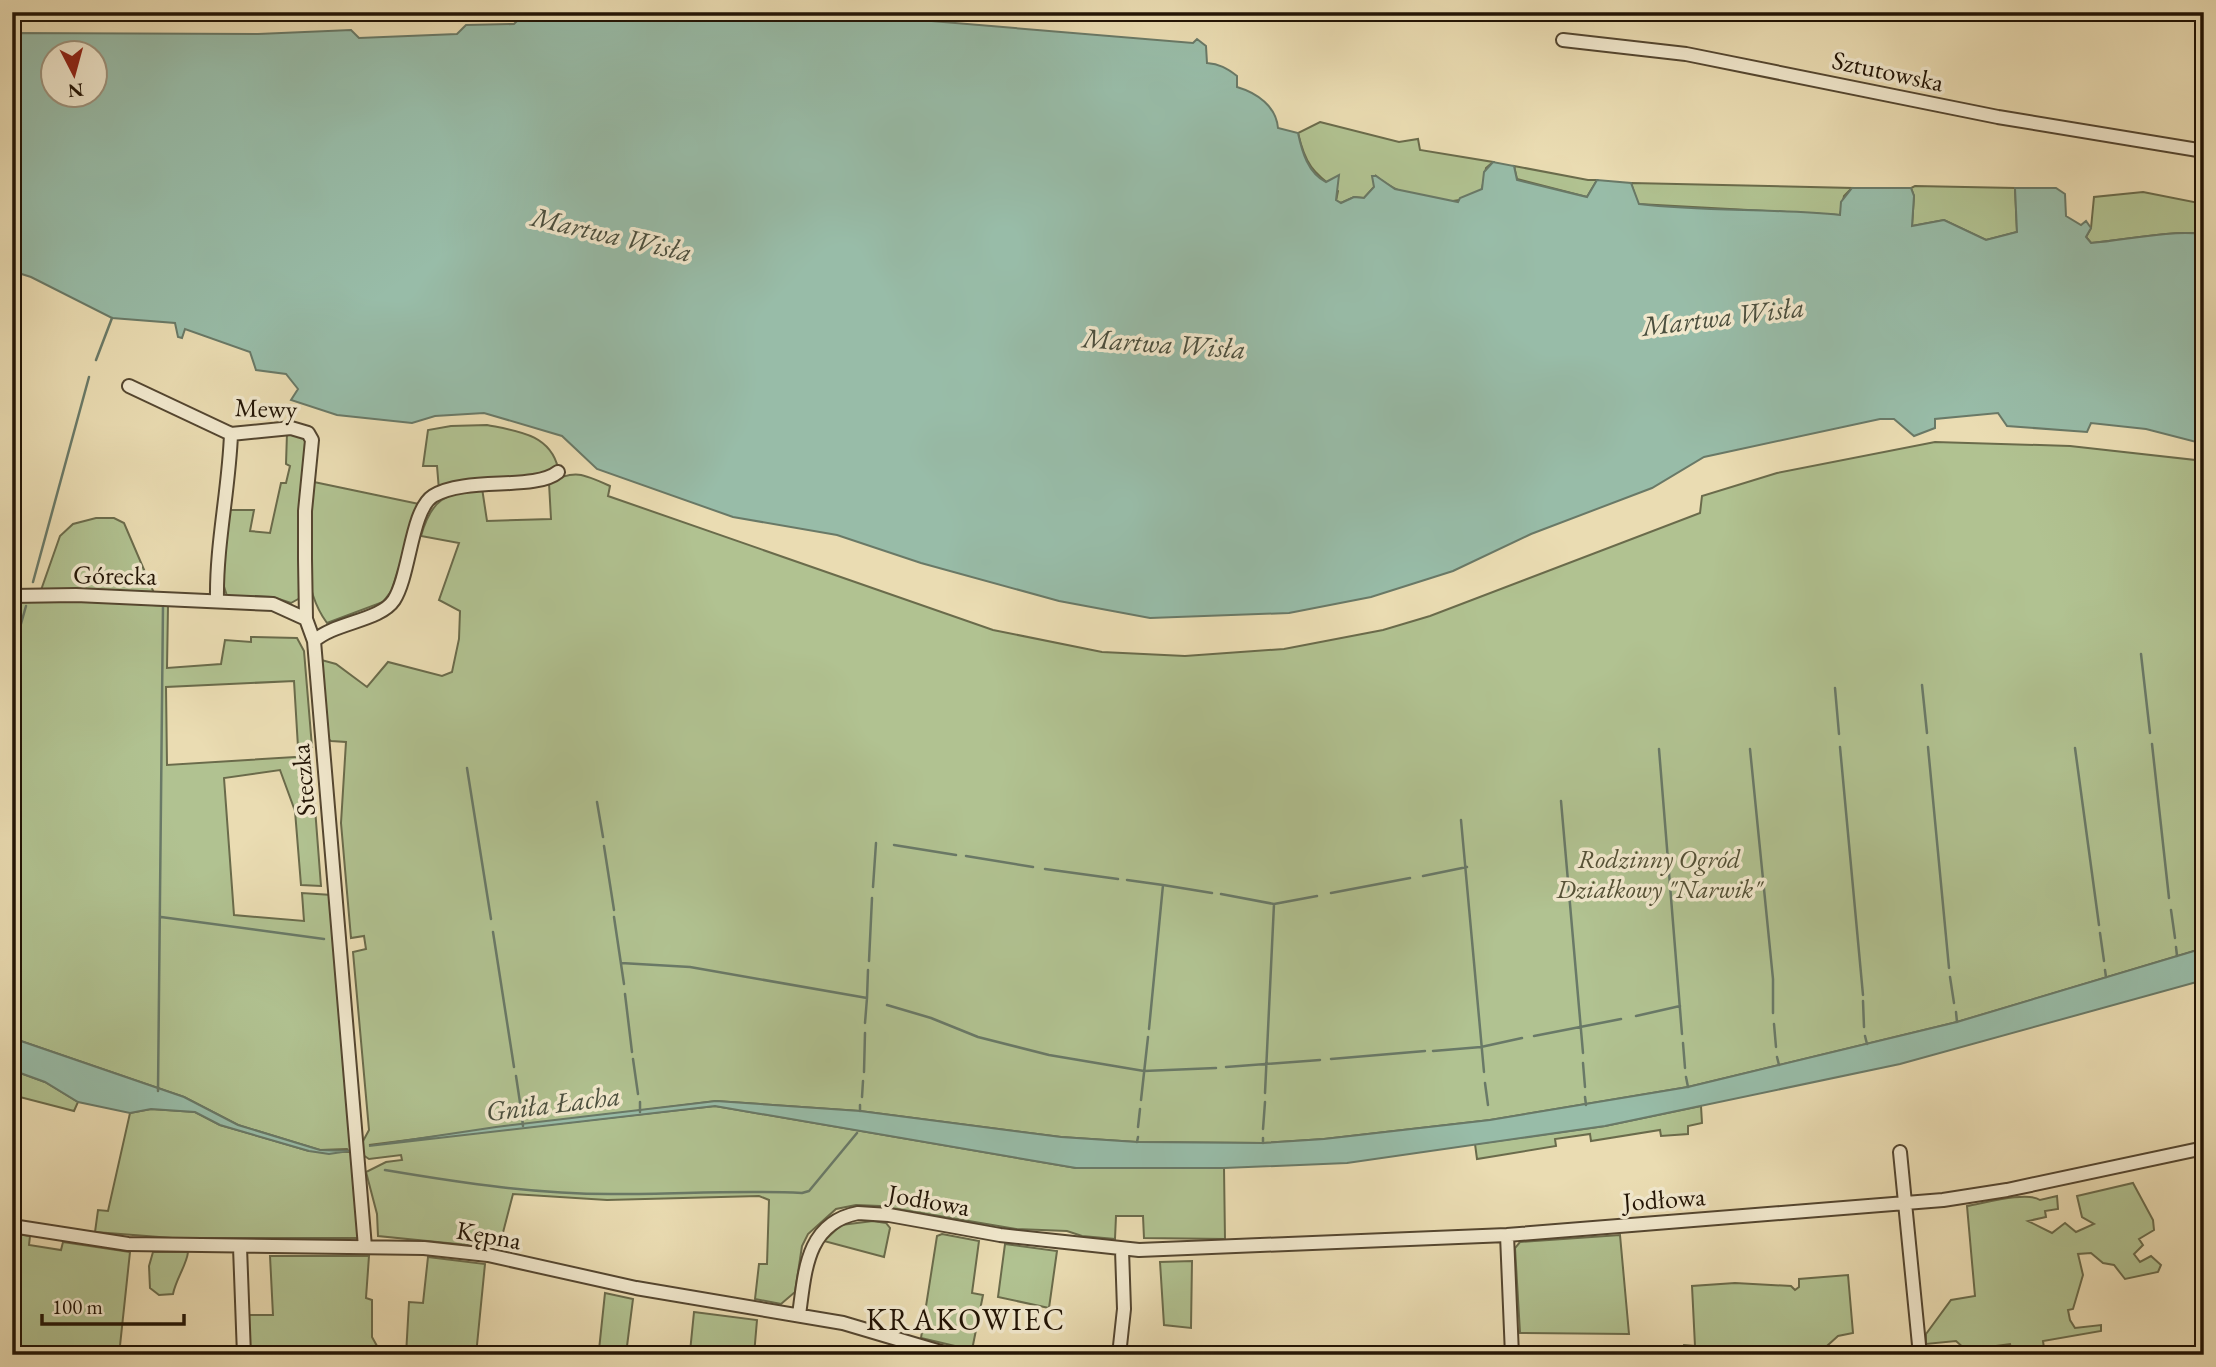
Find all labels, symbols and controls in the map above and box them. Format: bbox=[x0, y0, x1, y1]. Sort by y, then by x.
north arrow bbox=[38, 38, 108, 108]
street label: Sztutowska bbox=[1829, 43, 1947, 100]
text: N bbox=[66, 77, 85, 104]
water label: Martwa Wisła bbox=[526, 198, 696, 270]
water label: Martwa Wisła bbox=[1638, 288, 1806, 344]
water label: Martwa Wisła bbox=[1079, 319, 1247, 367]
street label: Mewy bbox=[234, 390, 298, 426]
street label: Górecka bbox=[73, 557, 158, 593]
street label: Steczka bbox=[283, 742, 323, 818]
park label: Rodzinny Ogród Działkowy "Narwik" bbox=[1555, 842, 1764, 906]
water label: Gniła Łacha bbox=[484, 1077, 622, 1129]
street label: Jodłowa bbox=[883, 1176, 973, 1224]
street label: Jodłowa bbox=[1620, 1179, 1707, 1219]
street label: Kępna bbox=[454, 1213, 525, 1258]
scale bar bbox=[42, 1283, 184, 1327]
text: 100 m bbox=[52, 1293, 103, 1320]
district label: KRAKOWIEC bbox=[866, 1300, 1066, 1339]

